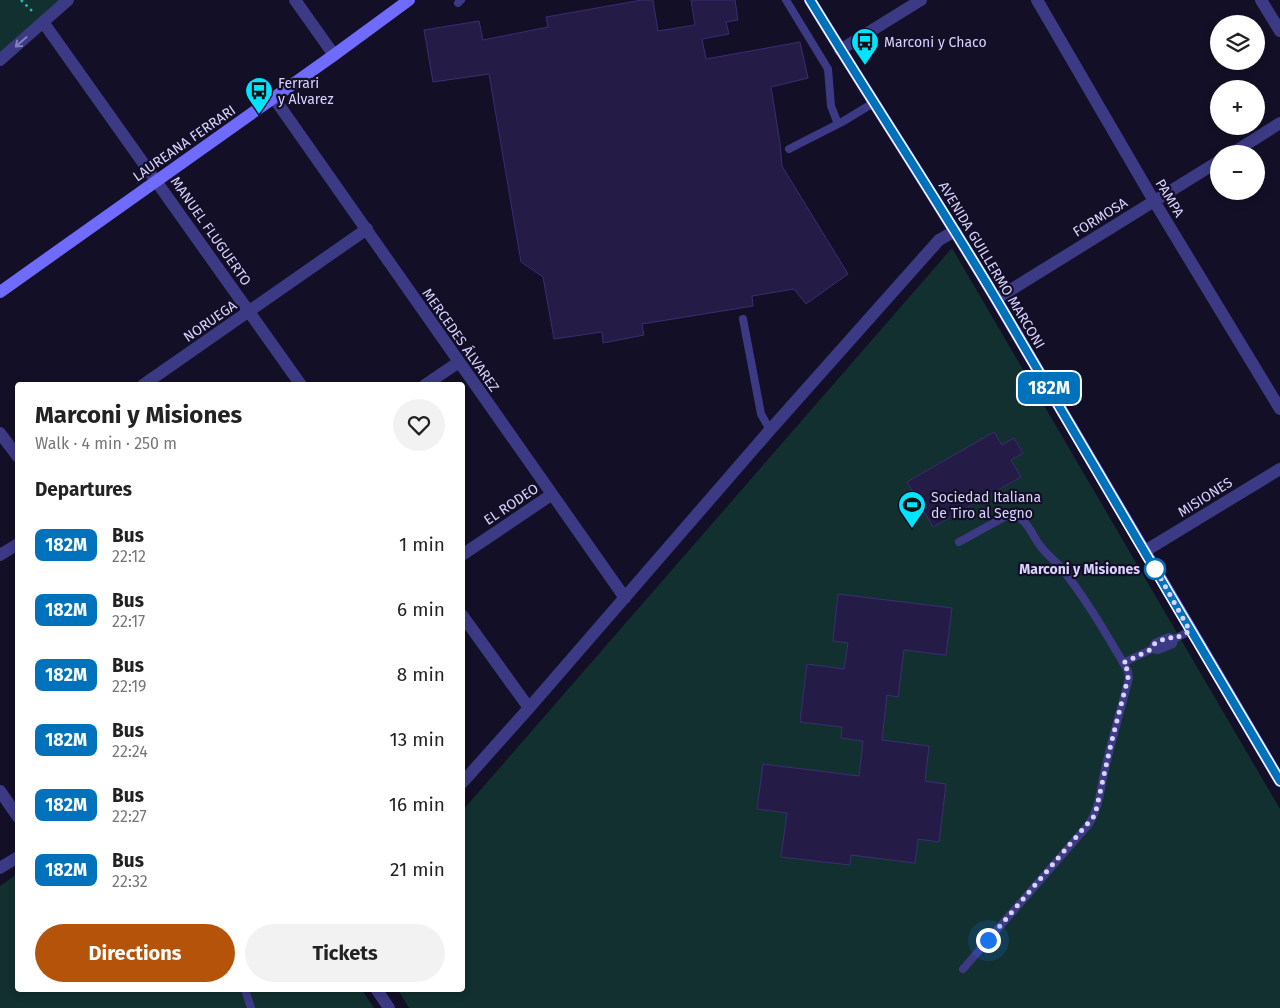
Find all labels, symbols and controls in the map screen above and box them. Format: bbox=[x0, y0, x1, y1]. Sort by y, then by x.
map controls bbox=[1210, 15, 1265, 200]
button: layers bbox=[1210, 15, 1265, 70]
bus stop icon: Marconi y Chaco bbox=[850, 27, 880, 66]
place label: Marconi y Chaco bbox=[884, 34, 987, 51]
one-way arrow bbox=[14, 36, 27, 47]
place label: Ferrari y Alvarez bbox=[278, 75, 334, 108]
bus stop icon: Ferrari y Alvarez bbox=[244, 76, 274, 115]
button: + bbox=[1210, 80, 1265, 135]
street label: LAUREANA FERRARI bbox=[130, 102, 239, 185]
button: − bbox=[1210, 145, 1265, 200]
street label: MANUEL FLUGUERTO bbox=[167, 174, 255, 289]
street label: PAMPA bbox=[1152, 176, 1188, 220]
street label: AVENIDA GUILLERMO MARCONI bbox=[935, 179, 1048, 352]
street label: FORMOSA bbox=[1070, 194, 1131, 241]
street label: MERCEDES ÁLVAREZ bbox=[419, 285, 503, 395]
street label: NORUEGA bbox=[180, 297, 240, 346]
line badge: 182M bbox=[1014, 372, 1084, 404]
text: 182M bbox=[1028, 377, 1070, 399]
button: heart bbox=[393, 399, 445, 451]
text: Marconi y Misiones bbox=[35, 401, 242, 429]
text: Walk · 4 min · 250 m bbox=[35, 434, 177, 453]
street label: MISIONES bbox=[1175, 474, 1236, 521]
text: Departures bbox=[35, 478, 132, 501]
street label: EL RODEO bbox=[481, 480, 542, 529]
place label: Sociedad Italiana de Tiro al Segno bbox=[931, 489, 1041, 522]
sports icon: Sociedad Italiana de Tiro al Segno bbox=[897, 490, 927, 529]
text: Bus bbox=[112, 524, 144, 547]
text: 1 min bbox=[399, 533, 445, 556]
text: 182M bbox=[45, 534, 87, 556]
text: 22:12 bbox=[112, 547, 146, 566]
marker: Marconi y Misiones bbox=[1144, 558, 1166, 580]
place label: Marconi y Misiones bbox=[1019, 561, 1140, 578]
text: Bus bbox=[112, 589, 144, 612]
text: 6 min bbox=[397, 598, 445, 621]
text: 182M bbox=[45, 599, 87, 621]
text: 22:17 bbox=[112, 612, 145, 631]
text: Bus bbox=[112, 654, 144, 677]
text: 8 min bbox=[397, 663, 445, 686]
text: 182M bbox=[45, 664, 87, 686]
text: 22:19 bbox=[112, 677, 146, 696]
text: Bus bbox=[112, 719, 144, 742]
text: 13 min bbox=[389, 728, 445, 751]
text: 182M bbox=[45, 729, 87, 751]
text: 22:24 bbox=[112, 742, 148, 761]
text: Bus bbox=[112, 784, 144, 807]
text: 16 min bbox=[389, 793, 445, 816]
text: 182M bbox=[45, 794, 87, 816]
text: 22:27 bbox=[112, 807, 147, 826]
text: Bus bbox=[112, 849, 144, 872]
text: 21 min bbox=[390, 858, 445, 881]
text: 182M bbox=[45, 859, 87, 881]
text: 22:32 bbox=[112, 872, 148, 891]
button: Directions bbox=[35, 924, 235, 982]
button: Tickets bbox=[245, 924, 445, 982]
your location bbox=[976, 928, 1001, 953]

